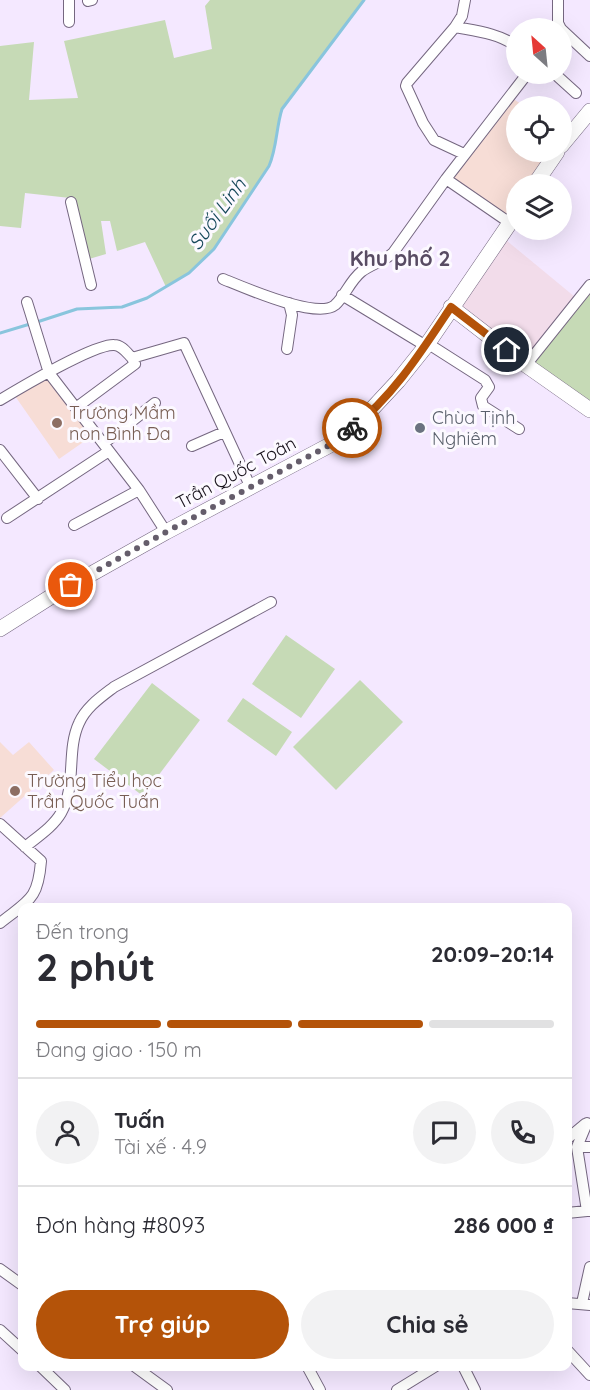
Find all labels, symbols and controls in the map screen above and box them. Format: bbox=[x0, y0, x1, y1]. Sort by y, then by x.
north arrow bbox=[506, 18, 572, 84]
map controls bbox=[506, 18, 572, 240]
button: locate bbox=[506, 96, 572, 162]
water label: Suối Linh bbox=[182, 173, 251, 254]
button: layers bbox=[506, 174, 572, 240]
district label: Khu phố 2 bbox=[350, 245, 450, 271]
pin bbox=[481, 324, 532, 375]
icon: home bbox=[490, 333, 523, 366]
courier bbox=[322, 398, 382, 458]
place label: Trường Mầm non Bình Đa bbox=[69, 401, 176, 445]
place label: Chùa Tịnh Nghiêm bbox=[432, 406, 515, 450]
icon: bike bbox=[336, 412, 369, 445]
marker: Trường Mầm non Bình Đa bbox=[50, 416, 64, 430]
marker: Chùa Tịnh Nghiêm bbox=[413, 421, 427, 435]
street label: Trần Quốc Toản bbox=[172, 431, 300, 514]
pin bbox=[45, 559, 96, 610]
icon: bag bbox=[54, 568, 87, 601]
place label: Trường Tiểu học Trần Quốc Tuấn bbox=[27, 769, 162, 813]
marker: Trường Tiểu học Trần Quốc Tuấn bbox=[8, 784, 22, 798]
text: Đến trong bbox=[36, 919, 129, 944]
text: 20:09–20:14 bbox=[431, 940, 554, 968]
text: 2 phút bbox=[36, 942, 155, 991]
text: Đang giao · 150 m bbox=[36, 1037, 202, 1062]
button: person bbox=[36, 1101, 99, 1164]
button: chat bbox=[413, 1101, 476, 1164]
button: phone bbox=[491, 1101, 554, 1164]
text: Tuấn bbox=[114, 1106, 165, 1134]
text: Tài xế · 4.9 bbox=[114, 1134, 207, 1159]
text: Đơn hàng #8093 bbox=[36, 1211, 205, 1239]
text: 286 000 ₫ bbox=[453, 1211, 554, 1239]
button: Trợ giúp bbox=[36, 1290, 289, 1359]
button: Chia sẻ bbox=[301, 1290, 554, 1359]

